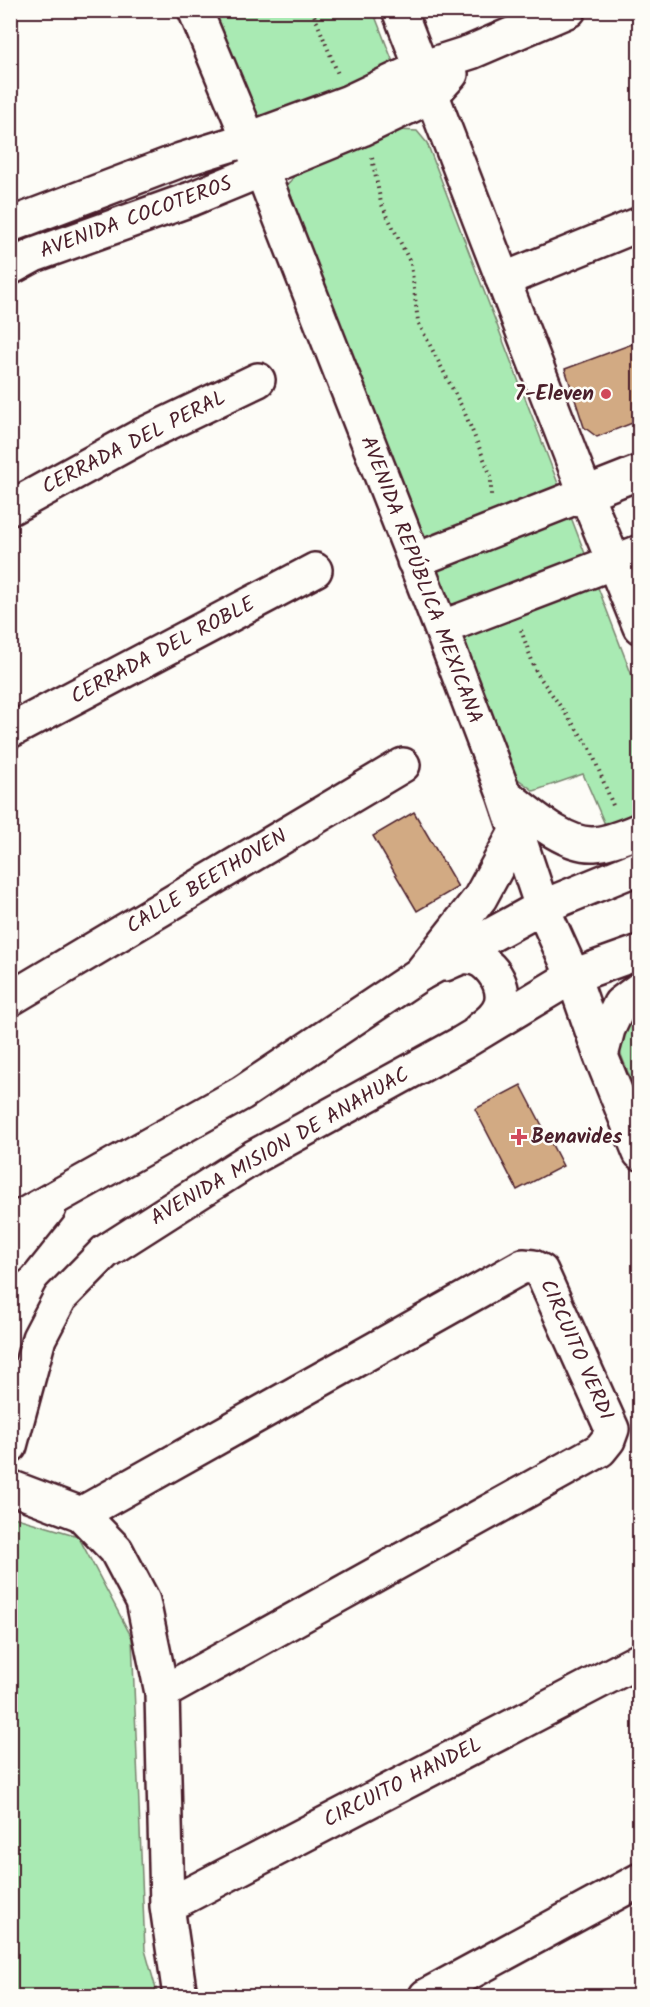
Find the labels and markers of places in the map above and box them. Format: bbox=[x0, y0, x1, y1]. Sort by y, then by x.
place label: 7-Eleven bbox=[515, 378, 594, 411]
marker: 7-Eleven bbox=[599, 387, 613, 401]
place label: Benavides bbox=[531, 1121, 623, 1154]
marker: Benavides bbox=[512, 1130, 526, 1144]

